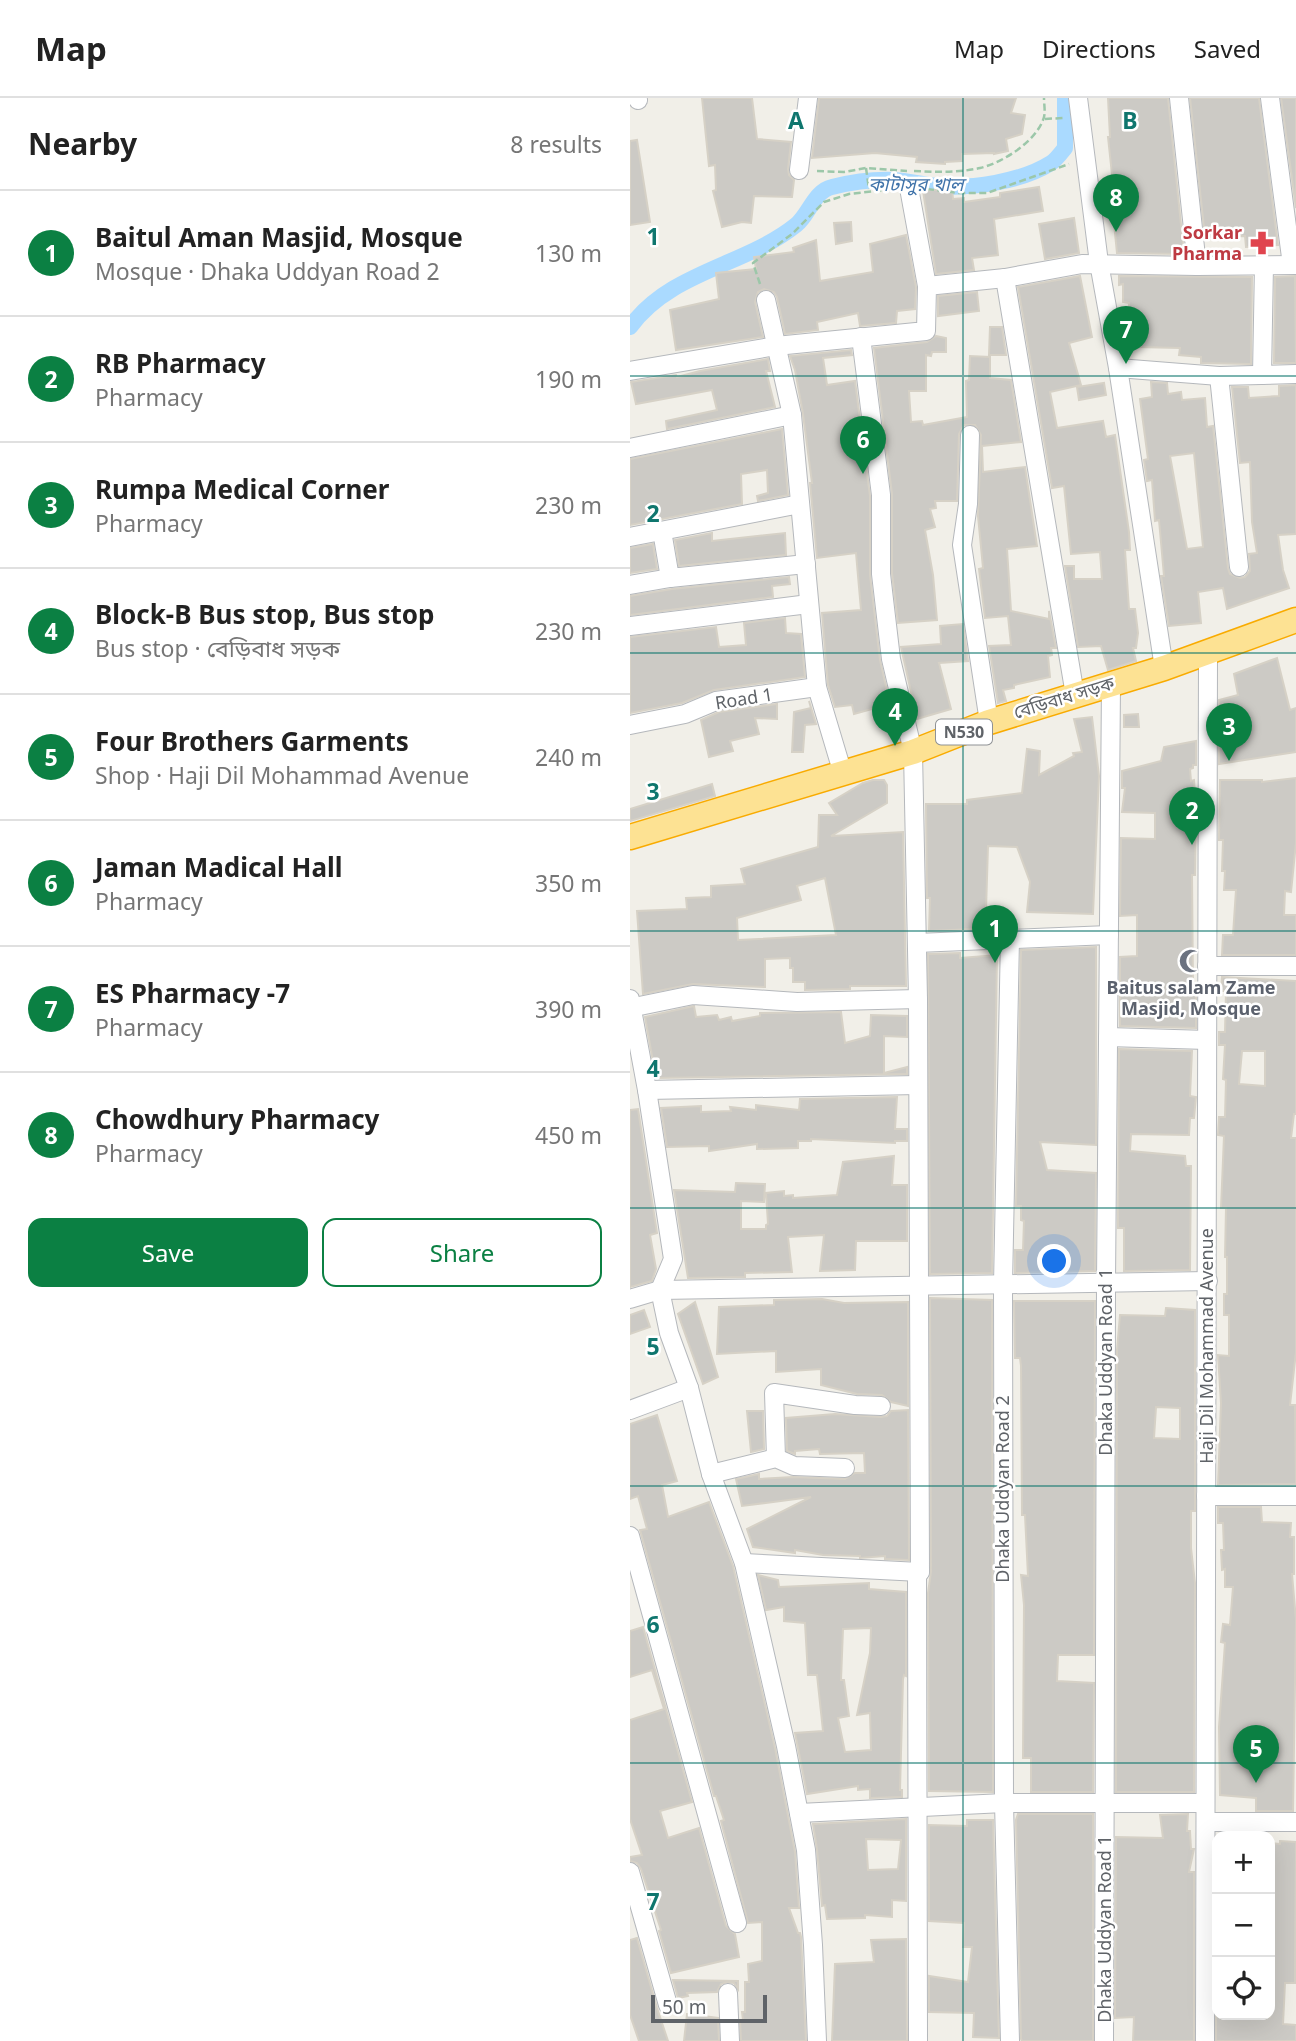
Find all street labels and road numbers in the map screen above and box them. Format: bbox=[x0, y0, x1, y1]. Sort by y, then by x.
street label: বেড়িবাধ সড়ক bbox=[1010, 670, 1118, 724]
street label: Road 1 bbox=[713, 682, 774, 714]
road number: N530 bbox=[936, 720, 992, 744]
street label: Haji Dil Mohammad Avenue bbox=[1194, 1228, 1218, 1464]
street label: Dhaka Uddyan Road 1 bbox=[1093, 1268, 1117, 1456]
street label: Dhaka Uddyan Road 2 bbox=[990, 1395, 1014, 1583]
street label: Dhaka Uddyan Road 1 bbox=[1092, 1835, 1116, 2023]

